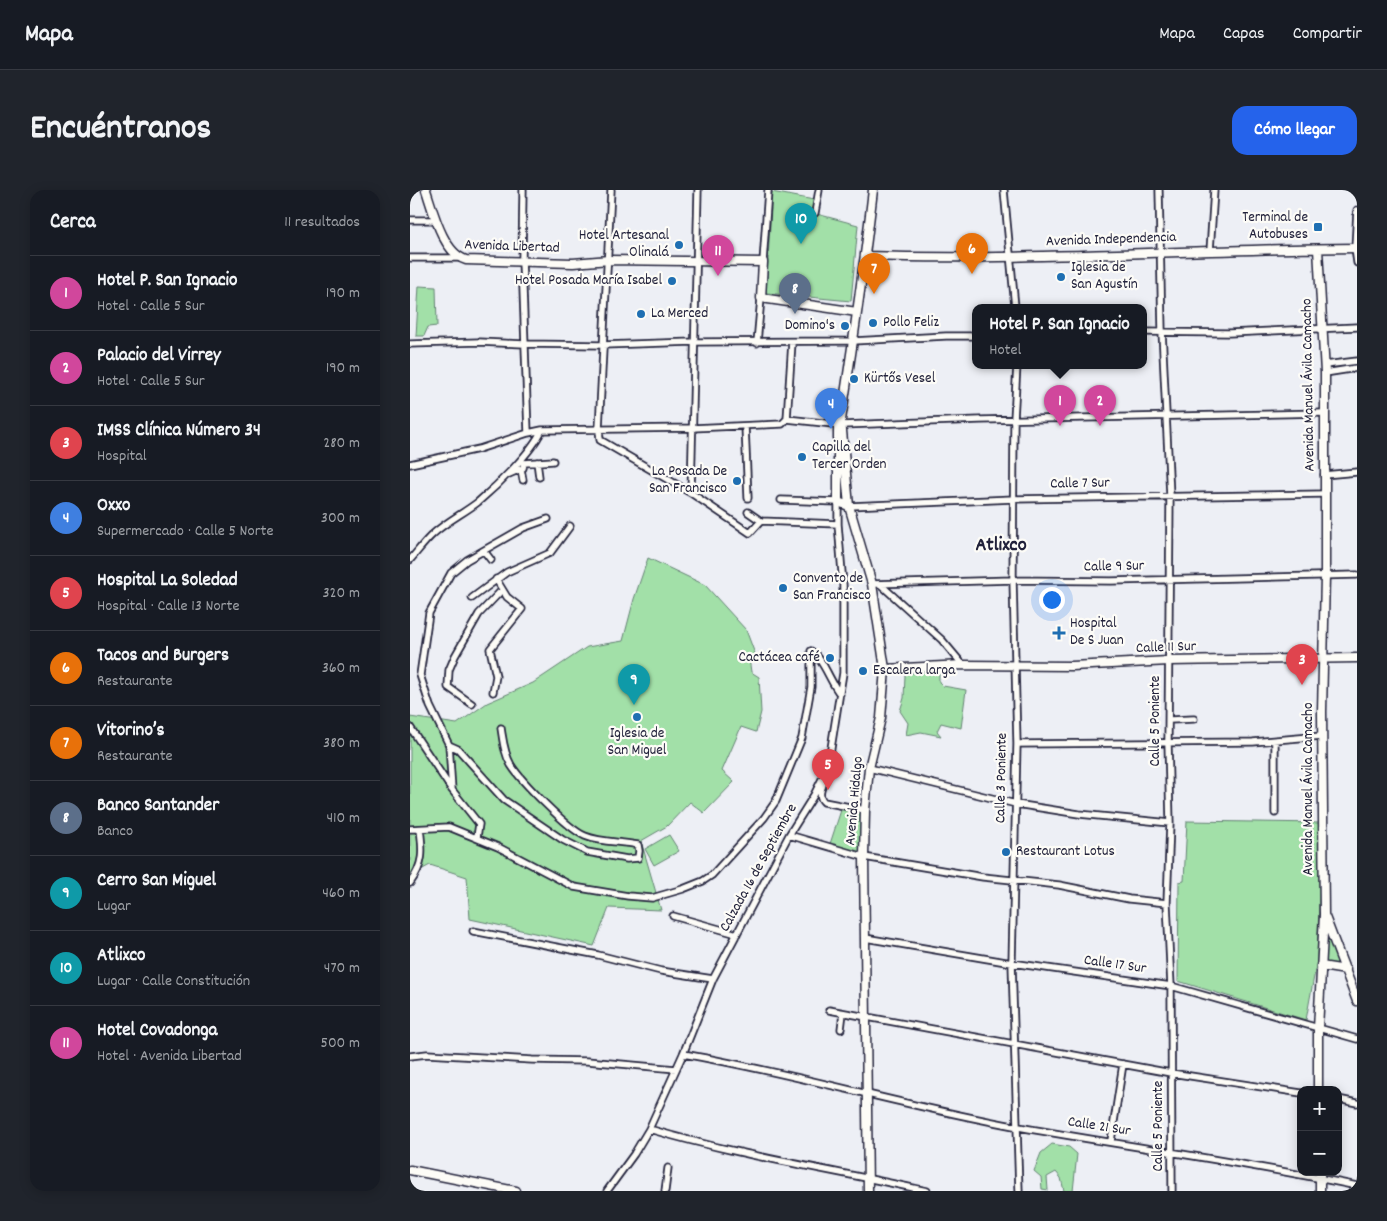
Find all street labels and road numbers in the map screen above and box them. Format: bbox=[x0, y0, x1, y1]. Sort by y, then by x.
street label: Avenida Independencia bbox=[1046, 227, 1177, 253]
street label: Avenida Libertad bbox=[464, 234, 560, 260]
street label: Avenida Manuel Ávila Camacho bbox=[1296, 298, 1322, 472]
street label: Calle 7 Sur bbox=[1050, 472, 1110, 496]
street label: Calle 9 Sur bbox=[1084, 555, 1145, 579]
street label: Calle 11 Sur bbox=[1135, 636, 1197, 660]
street label: Calle 5 Poniente bbox=[1145, 675, 1167, 766]
street label: Avenida Manuel Ávila Camacho bbox=[1298, 702, 1320, 876]
street label: Calle 3 Poniente bbox=[990, 732, 1014, 823]
street label: Avenida Hidalgo bbox=[840, 755, 870, 847]
street label: Calzada 16 de Septiembre bbox=[715, 800, 804, 936]
street label: Calle 17 Sur bbox=[1082, 950, 1148, 980]
street label: Calle 5 Poniente bbox=[1148, 1080, 1170, 1171]
street label: Calle 21 Sur bbox=[1066, 1111, 1133, 1143]

